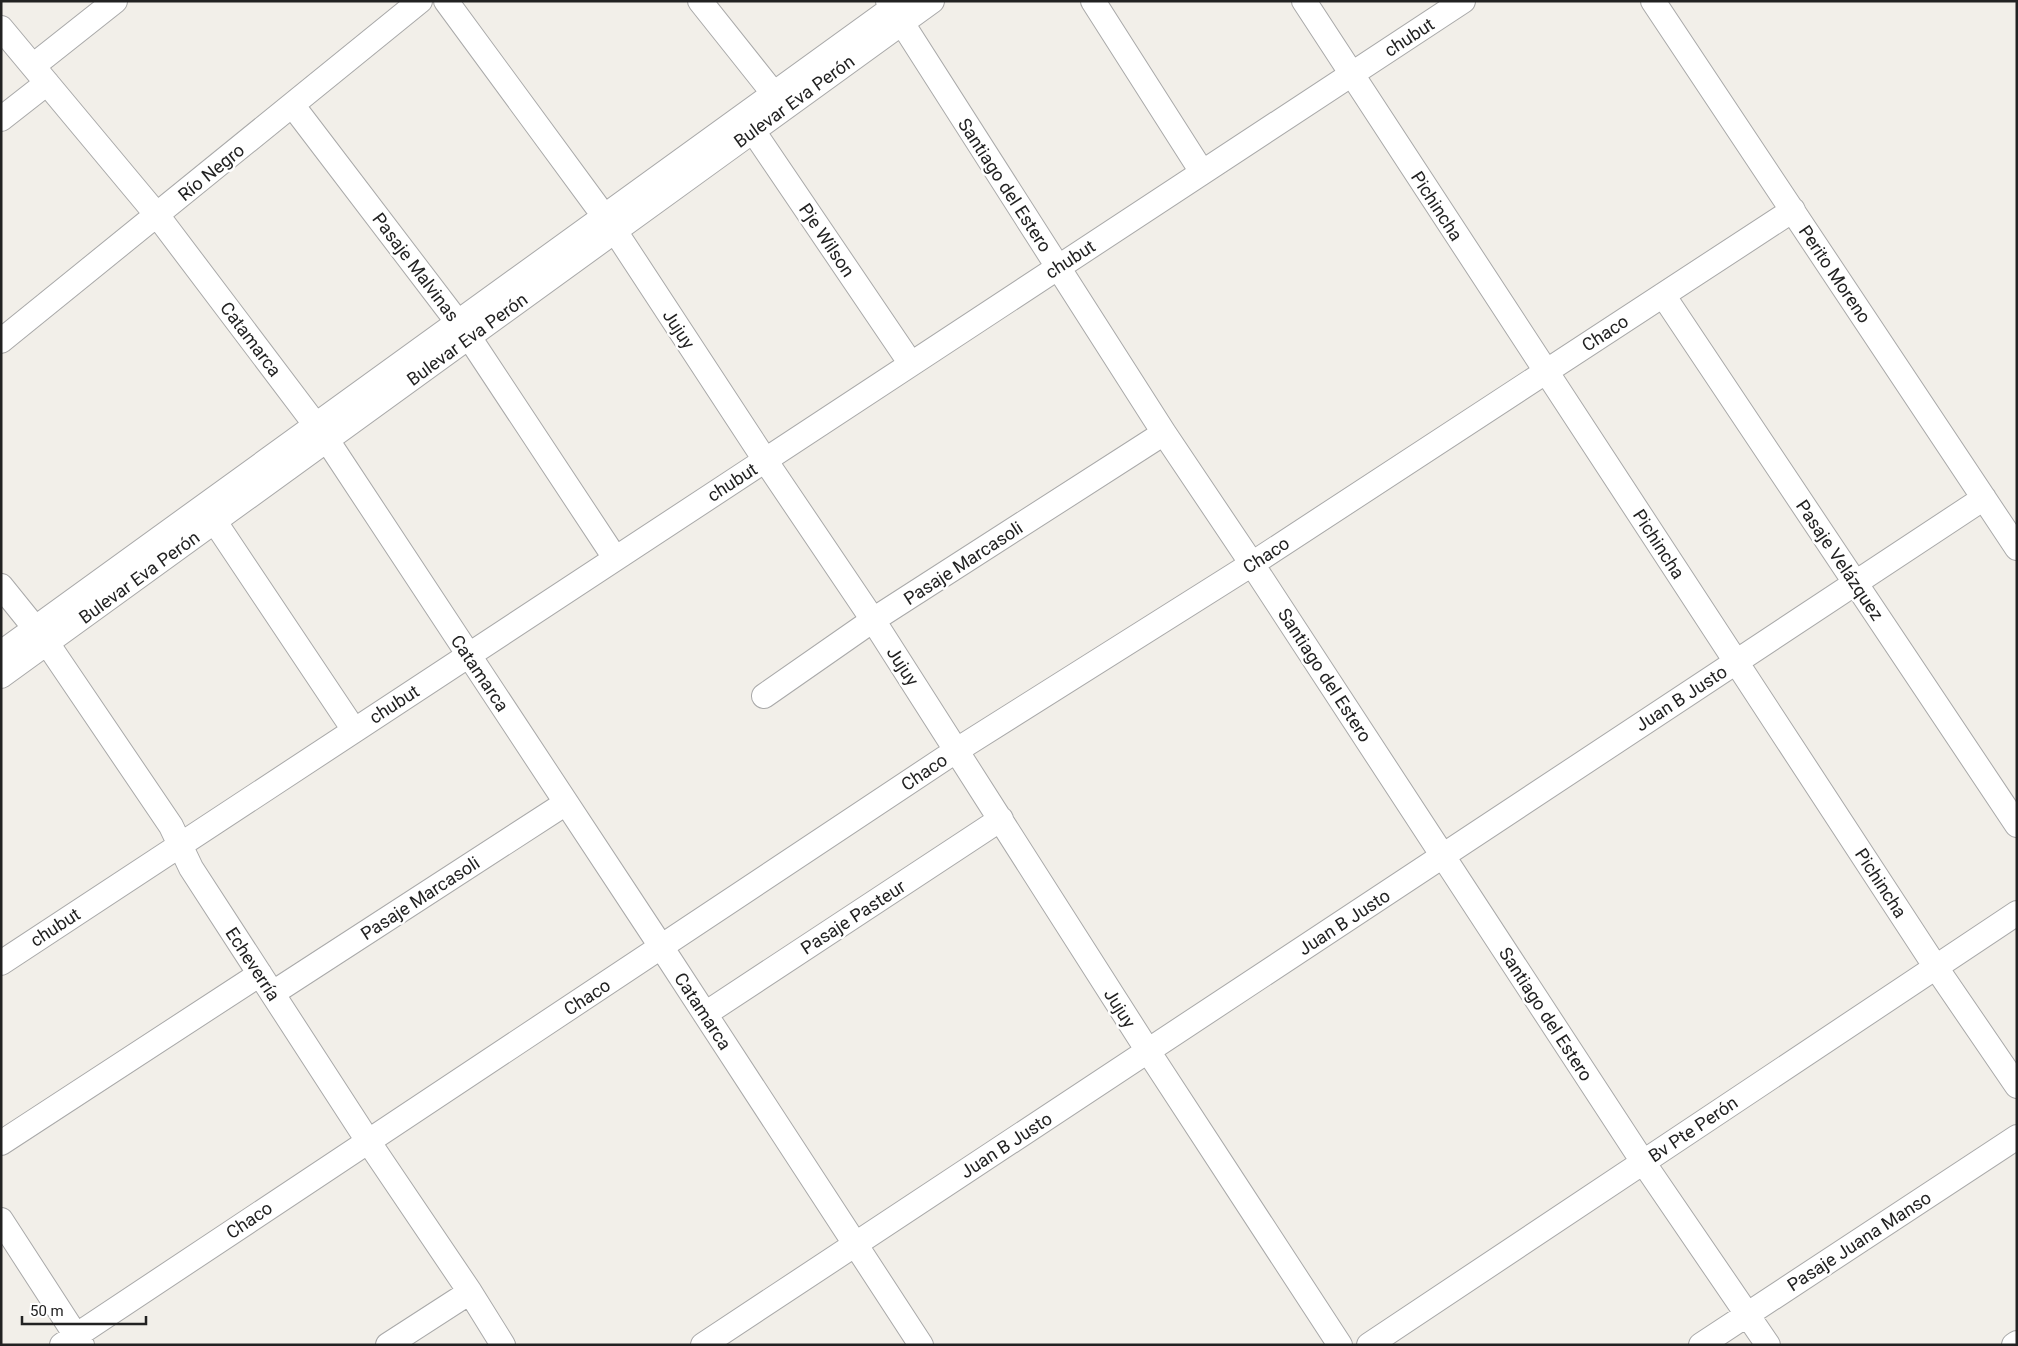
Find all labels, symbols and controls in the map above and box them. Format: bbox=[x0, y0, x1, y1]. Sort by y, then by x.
street label: chubut bbox=[1380, 13, 1438, 61]
street label: Bulevar Eva Perón bbox=[730, 50, 858, 152]
street label: Santiago del Estero bbox=[954, 114, 1056, 256]
street label: Río Negro bbox=[174, 139, 248, 205]
street label: Pichincha bbox=[1407, 167, 1467, 245]
street label: Pje Wilson bbox=[795, 199, 859, 281]
street label: Pasaje Malvinas bbox=[368, 209, 464, 325]
street label: Perito Moreno bbox=[1795, 221, 1875, 327]
street label: chubut bbox=[1041, 235, 1099, 283]
street label: Bulevar Eva Perón bbox=[403, 288, 531, 390]
street label: Catamarca bbox=[216, 298, 286, 380]
street label: Jujuy bbox=[659, 305, 700, 353]
street label: Chaco bbox=[1578, 310, 1632, 356]
street label: chubut bbox=[703, 458, 761, 506]
street label: Pasaje Velázquez bbox=[1792, 496, 1888, 624]
street label: Pichincha bbox=[1629, 505, 1689, 583]
street label: Pasaje Marcasoli bbox=[900, 517, 1026, 609]
street label: Bulevar Eva Perón bbox=[75, 526, 203, 628]
street label: Chaco bbox=[1239, 532, 1293, 578]
street label: Santiago del Estero bbox=[1274, 604, 1376, 746]
street label: Catamarca bbox=[447, 631, 513, 715]
street label: Jujuy bbox=[883, 642, 924, 690]
street label: Juan B Justo bbox=[1631, 661, 1731, 735]
street label: chubut bbox=[365, 680, 423, 728]
street label: Chaco bbox=[897, 749, 951, 795]
street label: Pichincha bbox=[1851, 844, 1911, 922]
street label: Pasaje Marcasoli bbox=[357, 852, 483, 944]
street label: Pasaje Pasteur bbox=[797, 875, 909, 959]
street label: Juan B Justo bbox=[1294, 885, 1394, 959]
street label: chubut bbox=[26, 903, 84, 951]
street label: Echeverría bbox=[221, 923, 285, 1005]
street label: Santiago del Estero bbox=[1495, 943, 1597, 1085]
street label: Catamarca bbox=[670, 968, 736, 1054]
street label: Chaco bbox=[560, 974, 614, 1020]
street label: Jujuy bbox=[1100, 984, 1140, 1032]
street label: Bv Pte Perón bbox=[1645, 1092, 1741, 1166]
street label: Juan B Justo bbox=[956, 1108, 1056, 1182]
street label: Pasaje Juana Manso bbox=[1783, 1187, 1935, 1295]
street label: Chaco bbox=[222, 1197, 276, 1243]
scale bar bbox=[22, 1294, 146, 1326]
text: 50 m bbox=[30, 1302, 64, 1320]

